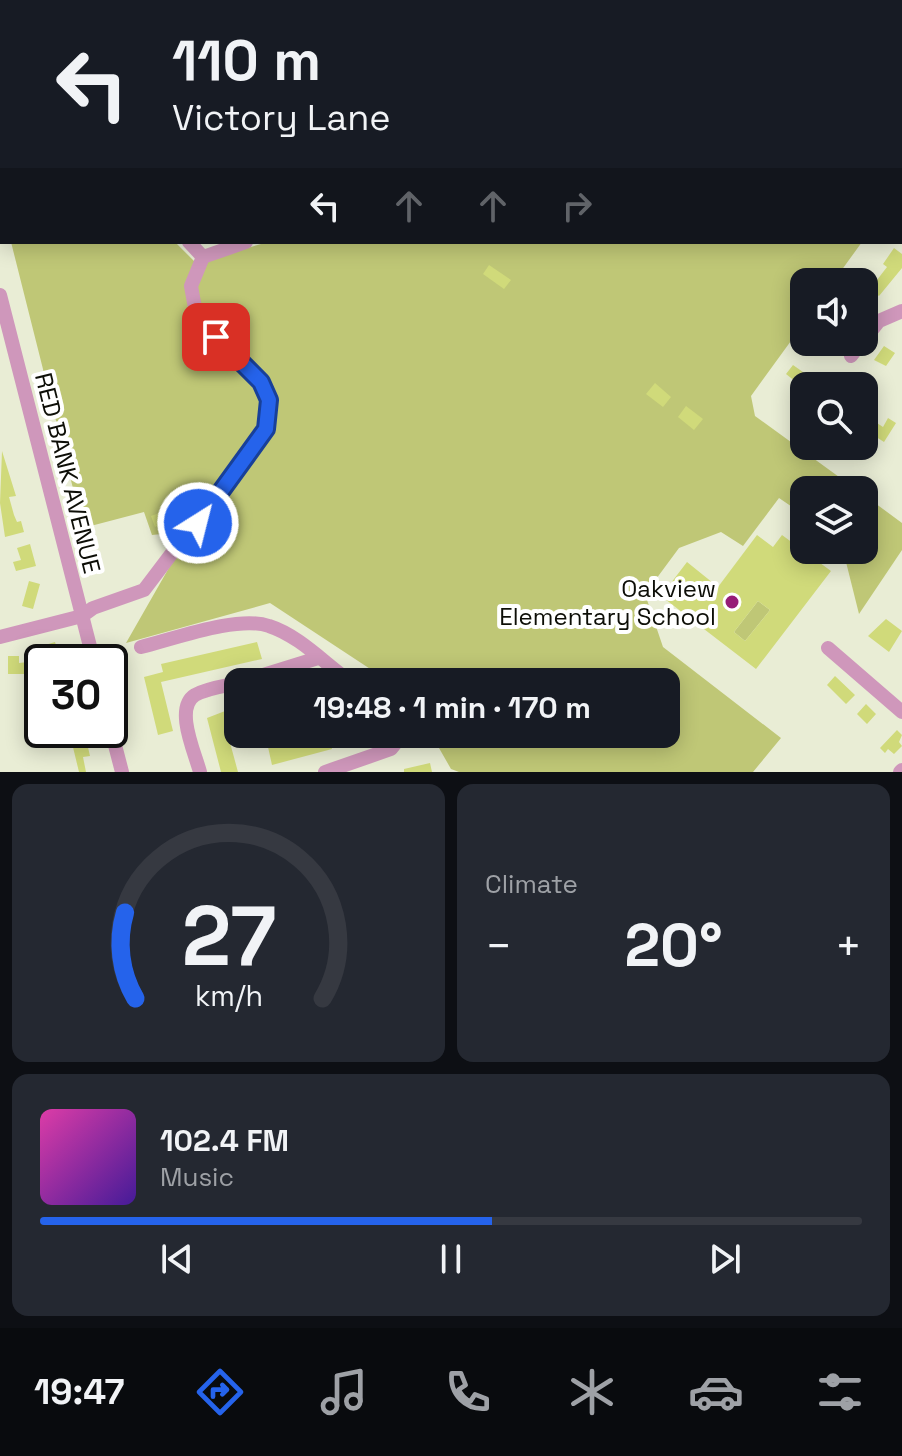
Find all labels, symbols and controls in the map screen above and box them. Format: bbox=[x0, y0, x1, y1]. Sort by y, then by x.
text: 110 m bbox=[172, 25, 321, 96]
icon: left bbox=[40, 32, 144, 136]
text: Victory Lane bbox=[172, 95, 391, 141]
icon: left bbox=[303, 184, 347, 228]
icon: ahead bbox=[387, 184, 431, 228]
icon: ahead bbox=[471, 184, 515, 228]
icon: right bbox=[555, 184, 599, 228]
map controls bbox=[790, 268, 878, 564]
button: sound bbox=[790, 268, 878, 356]
pin bbox=[182, 303, 250, 371]
icon: arrive bbox=[194, 315, 238, 359]
street label: RED BANK AVENUE bbox=[28, 369, 108, 577]
button: search bbox=[790, 372, 878, 460]
button: layers bbox=[790, 476, 878, 564]
position arrow bbox=[156, 481, 240, 565]
place label: Oakview Elementary School bbox=[499, 573, 716, 632]
marker: Oakview Elementary School bbox=[723, 593, 741, 611]
speed limit sign: 30 bbox=[24, 644, 128, 748]
text: 19:48 · 1 min · 170 m bbox=[313, 688, 591, 727]
text: Climate bbox=[485, 867, 578, 901]
text: 27 bbox=[181, 883, 276, 989]
text: 20° bbox=[624, 907, 723, 984]
text: − bbox=[485, 918, 512, 974]
text: + bbox=[835, 918, 862, 974]
text: km/h bbox=[194, 978, 263, 1014]
text: 102.4 FM bbox=[160, 1121, 289, 1160]
text: Music bbox=[160, 1160, 234, 1194]
icon: previous bbox=[155, 1237, 199, 1281]
icon: pause bbox=[429, 1237, 473, 1281]
icon: next bbox=[703, 1237, 747, 1281]
icon: directions bbox=[192, 1364, 248, 1420]
icon: music bbox=[316, 1364, 372, 1420]
icon: phone bbox=[440, 1364, 496, 1420]
icon: climate bbox=[564, 1364, 620, 1420]
icon: car bbox=[688, 1364, 744, 1420]
icon: filters bbox=[812, 1364, 868, 1420]
text: 19:47 bbox=[34, 1369, 125, 1415]

